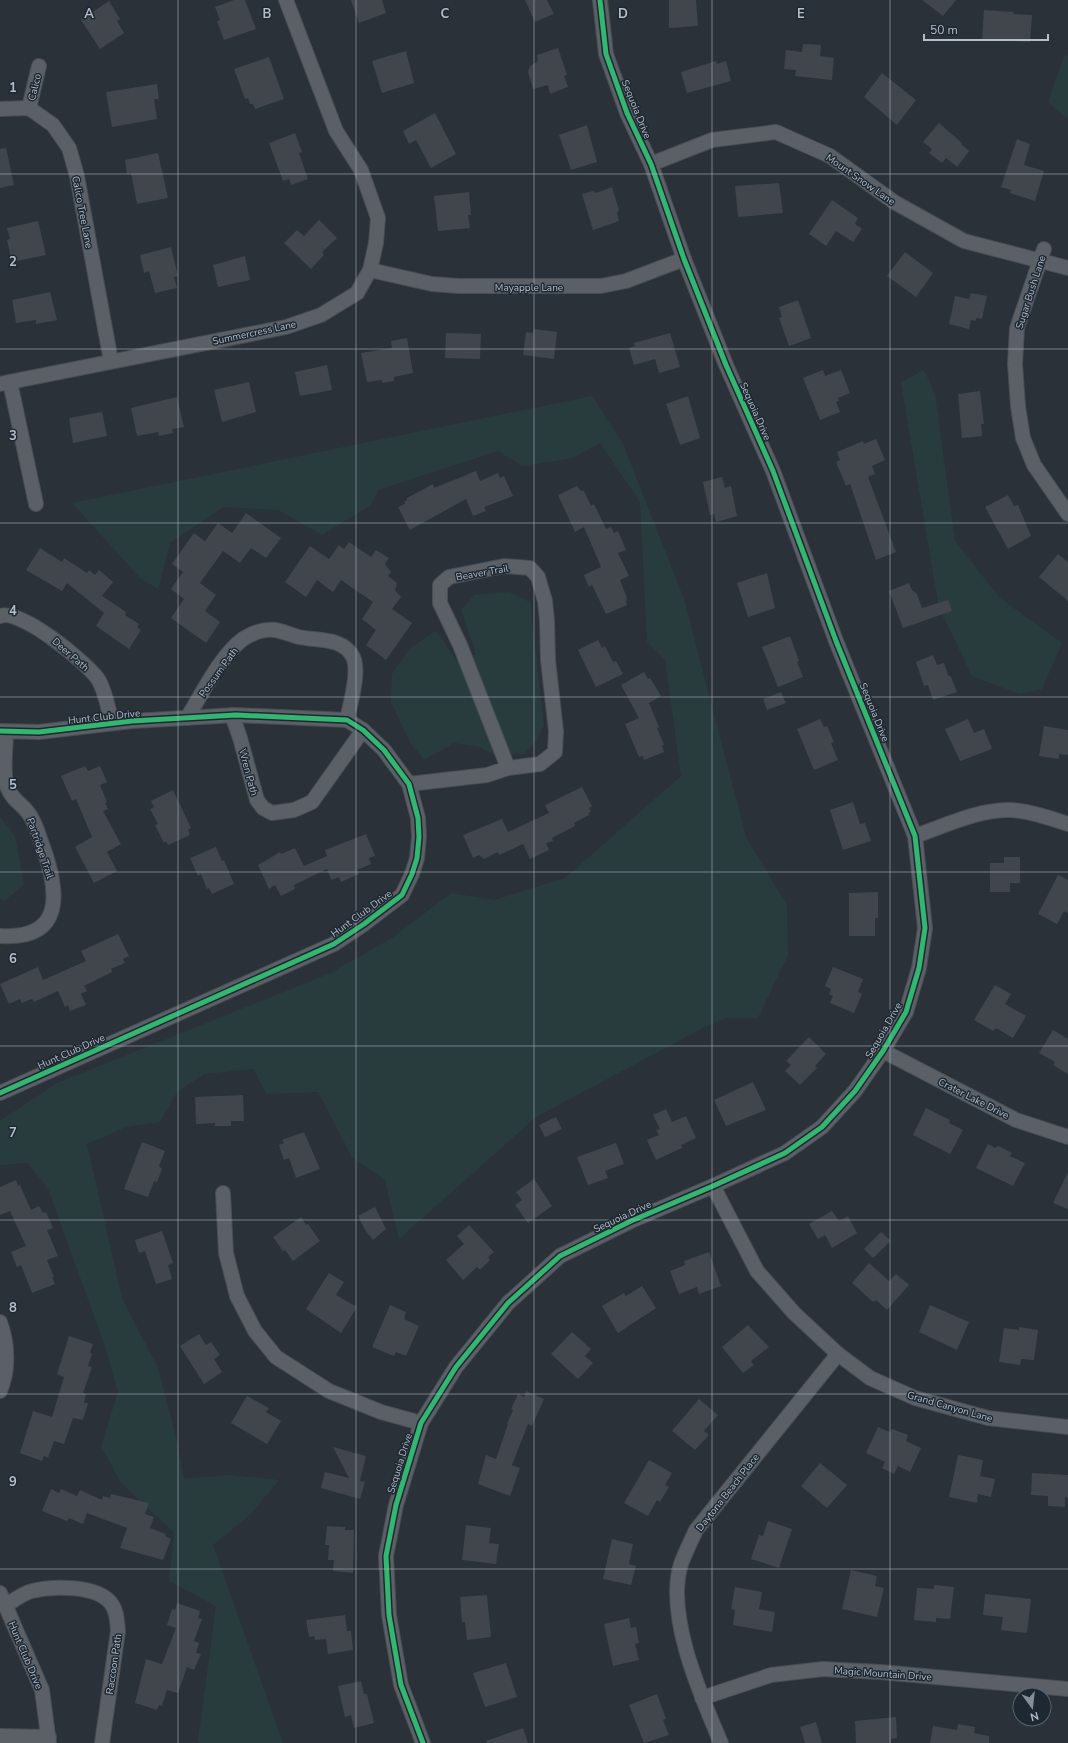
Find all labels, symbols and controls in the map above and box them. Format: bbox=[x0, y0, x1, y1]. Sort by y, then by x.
text: A bbox=[84, 5, 94, 23]
text: B bbox=[263, 5, 272, 23]
text: C bbox=[441, 5, 450, 23]
text: D bbox=[618, 5, 628, 23]
text: E bbox=[797, 5, 805, 23]
scale bar bbox=[924, 16, 1048, 42]
text: 50 m bbox=[930, 22, 958, 38]
street label: Calico bbox=[25, 72, 45, 102]
street label: Sequoia Drive bbox=[618, 78, 654, 141]
text: 1 bbox=[9, 79, 17, 97]
street label: Mount Snow Lane bbox=[823, 151, 898, 209]
street label: Calico Tree Lane bbox=[68, 175, 96, 250]
text: 2 bbox=[9, 253, 17, 271]
street label: Sugar Bush Lane bbox=[1013, 254, 1049, 331]
street label: Mayapple Lane bbox=[495, 281, 563, 295]
street label: Summercress Lane bbox=[211, 317, 297, 349]
street label: Sequoia Drive bbox=[736, 380, 774, 443]
text: 3 bbox=[9, 427, 17, 445]
street label: Beaver Trail bbox=[455, 561, 510, 585]
text: 4 bbox=[9, 602, 17, 620]
street label: Deer Path bbox=[49, 635, 92, 675]
street label: Possum Path bbox=[196, 645, 242, 700]
street label: Sequoia Drive bbox=[856, 681, 892, 744]
street label: Hunt Club Drive bbox=[67, 706, 141, 728]
street label: Wren Path bbox=[235, 747, 261, 797]
text: 5 bbox=[9, 776, 17, 794]
street label: Partridge Trail bbox=[23, 816, 57, 881]
street label: Hunt Club Drive bbox=[328, 887, 395, 941]
text: 6 bbox=[9, 950, 17, 968]
street label: Sequoia Drive bbox=[862, 1000, 906, 1061]
street label: Hunt Club Drive bbox=[35, 1031, 107, 1073]
street label: Crater Lake Drive bbox=[936, 1075, 1011, 1123]
text: 7 bbox=[9, 1124, 17, 1142]
street label: Sequoia Drive bbox=[591, 1197, 654, 1236]
text: 8 bbox=[9, 1299, 17, 1317]
street label: Grand Canyon Lane bbox=[905, 1388, 994, 1426]
street label: Sequoia Drive bbox=[384, 1431, 416, 1495]
street label: Daytona Beach Place bbox=[693, 1451, 763, 1534]
text: 9 bbox=[9, 1473, 17, 1491]
street label: Hunt Club Drive bbox=[4, 1619, 46, 1691]
street label: Raccoon Path bbox=[103, 1633, 125, 1695]
street label: Magic Mountain Drive bbox=[834, 1664, 932, 1684]
north arrow bbox=[1012, 1687, 1052, 1727]
text: N bbox=[1029, 1708, 1040, 1724]

